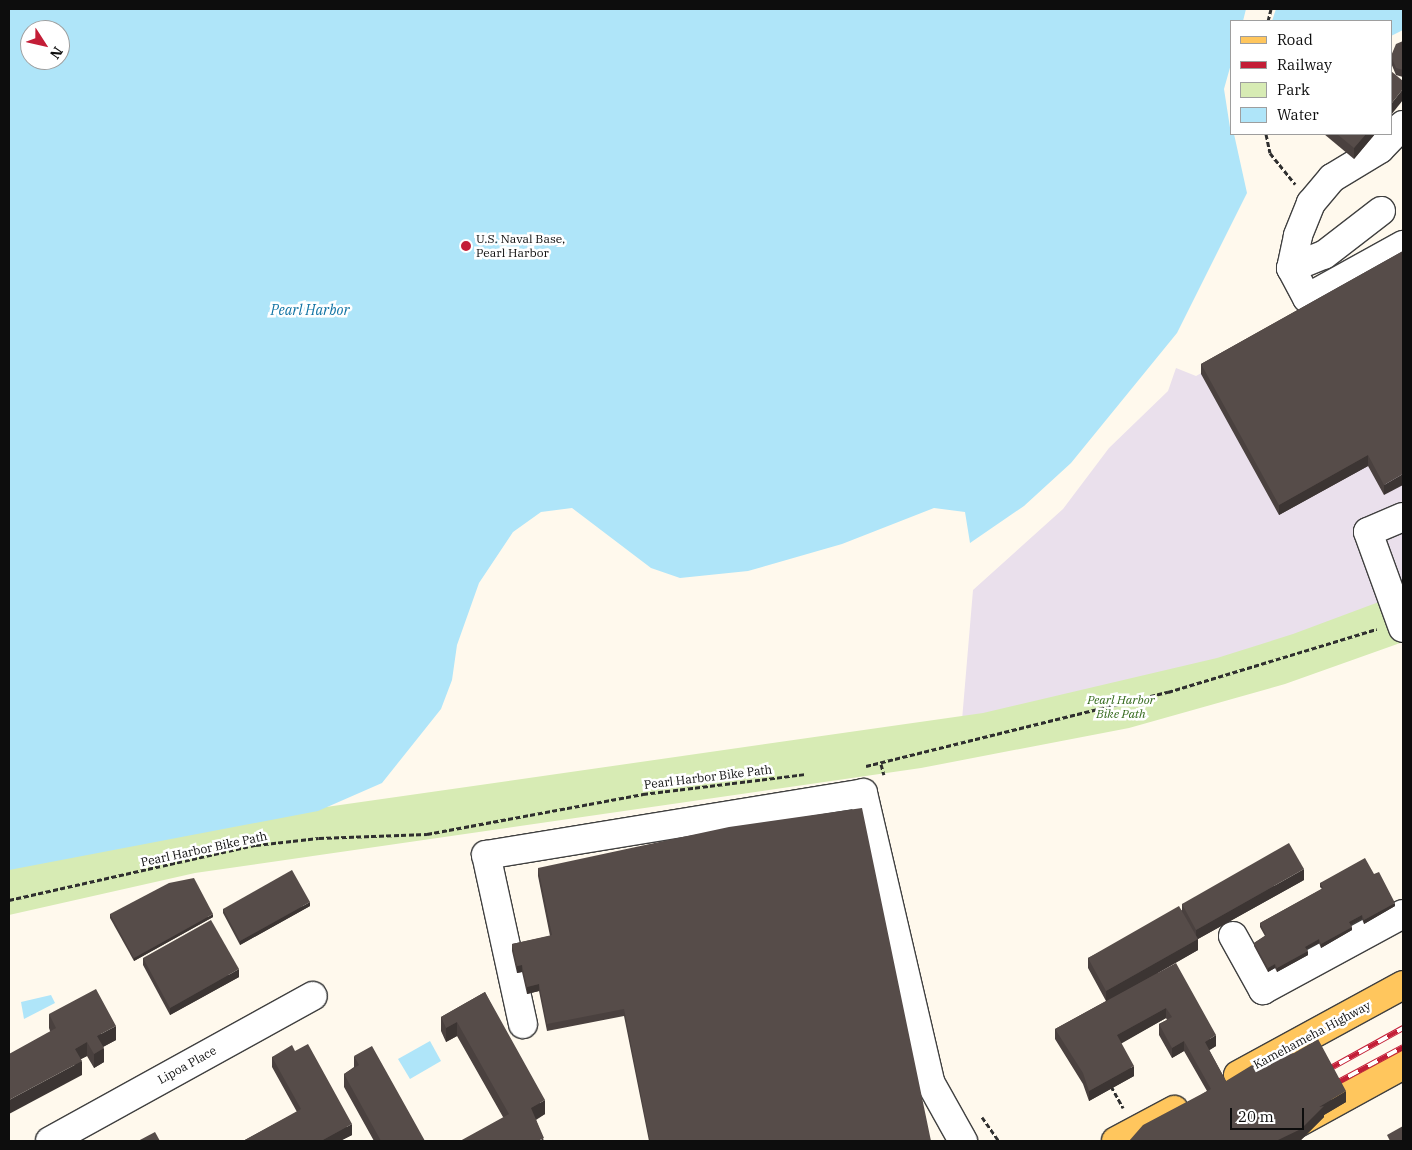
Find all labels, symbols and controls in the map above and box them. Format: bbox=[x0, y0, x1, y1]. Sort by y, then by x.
north arrow bbox=[20, 20, 70, 70]
legend bbox=[1230, 20, 1392, 135]
text: Road bbox=[1277, 30, 1313, 49]
text: N bbox=[46, 43, 67, 63]
text: Railway bbox=[1277, 55, 1332, 74]
text: Park bbox=[1277, 80, 1310, 99]
text: Water bbox=[1277, 105, 1319, 124]
place label: U.S. Naval Base, Pearl Harbor bbox=[476, 232, 565, 260]
marker: U.S. Naval Base, Pearl Harbor bbox=[460, 240, 472, 252]
water label: Pearl Harbor bbox=[270, 302, 350, 318]
park label: Pearl Harbor Bike Path bbox=[1087, 693, 1155, 721]
street label: Pearl Harbor Bike Path bbox=[643, 762, 773, 792]
street label: Pearl Harbor Bike Path bbox=[139, 829, 269, 869]
street label: Kamehameha Highway bbox=[1251, 998, 1373, 1072]
street label: Lipoa Place bbox=[155, 1043, 219, 1087]
scale bar bbox=[1232, 1098, 1306, 1130]
text: 20 m bbox=[1238, 1107, 1274, 1126]

